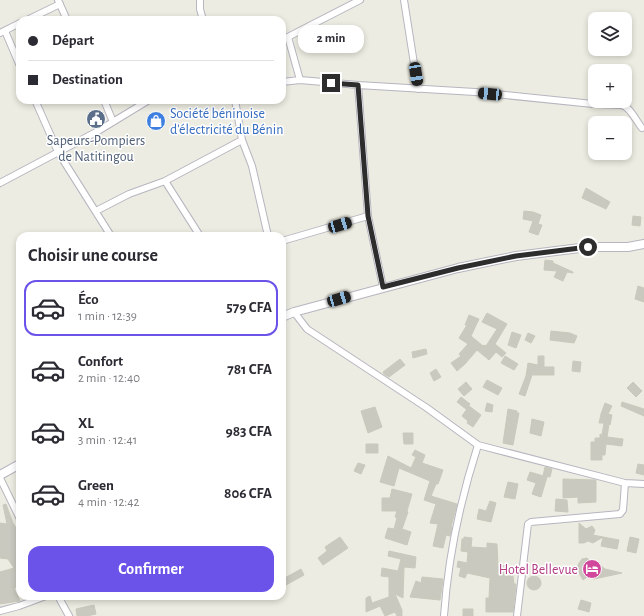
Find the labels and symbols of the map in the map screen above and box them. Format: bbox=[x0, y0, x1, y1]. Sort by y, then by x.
callout: 2 min bbox=[298, 25, 364, 53]
car bbox=[408, 61, 424, 87]
route end bbox=[322, 74, 340, 92]
car bbox=[478, 87, 502, 101]
place label: Société béninoise d'électricité du Bénin bbox=[170, 107, 283, 137]
public building icon: Sapeurs-Pompiers de Natitingou bbox=[85, 108, 107, 130]
shop icon: Société béninoise d'électricité du Bénin bbox=[145, 110, 167, 132]
place label: Sapeurs-Pompiers de Natitingou bbox=[47, 134, 145, 164]
car bbox=[327, 216, 353, 234]
route start bbox=[579, 238, 597, 256]
car bbox=[326, 290, 352, 308]
hotel icon: Hotel Bellevue bbox=[581, 558, 603, 580]
place label: Hotel Bellevue bbox=[499, 563, 578, 577]

